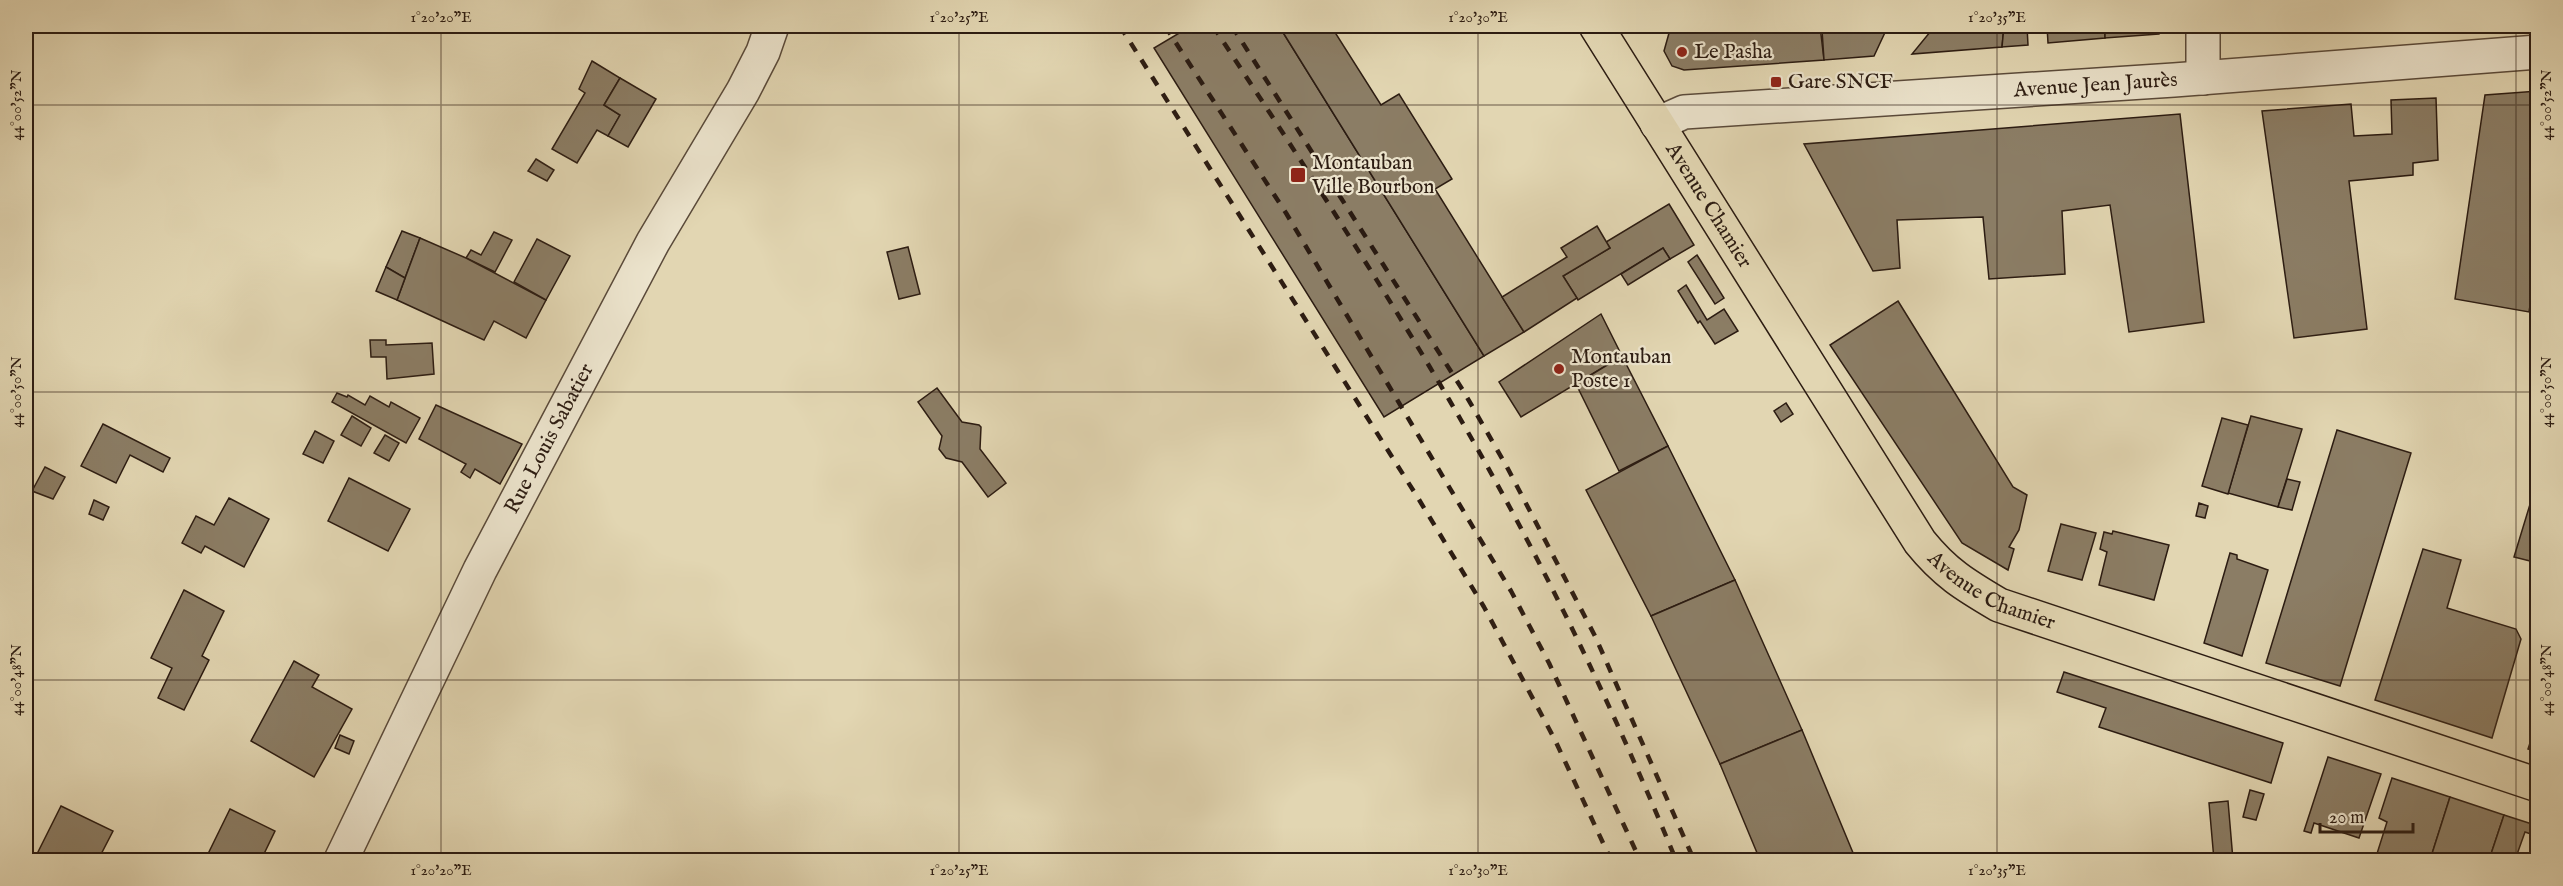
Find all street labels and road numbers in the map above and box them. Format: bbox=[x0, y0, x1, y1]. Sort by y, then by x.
street label: Avenue Jean Jaurès bbox=[2012, 66, 2178, 104]
street label: Avenue Chamier bbox=[1659, 137, 1758, 274]
street label: Rue Louis Sabatier bbox=[499, 359, 600, 519]
street label: Avenue Chamier bbox=[1921, 545, 2059, 636]

